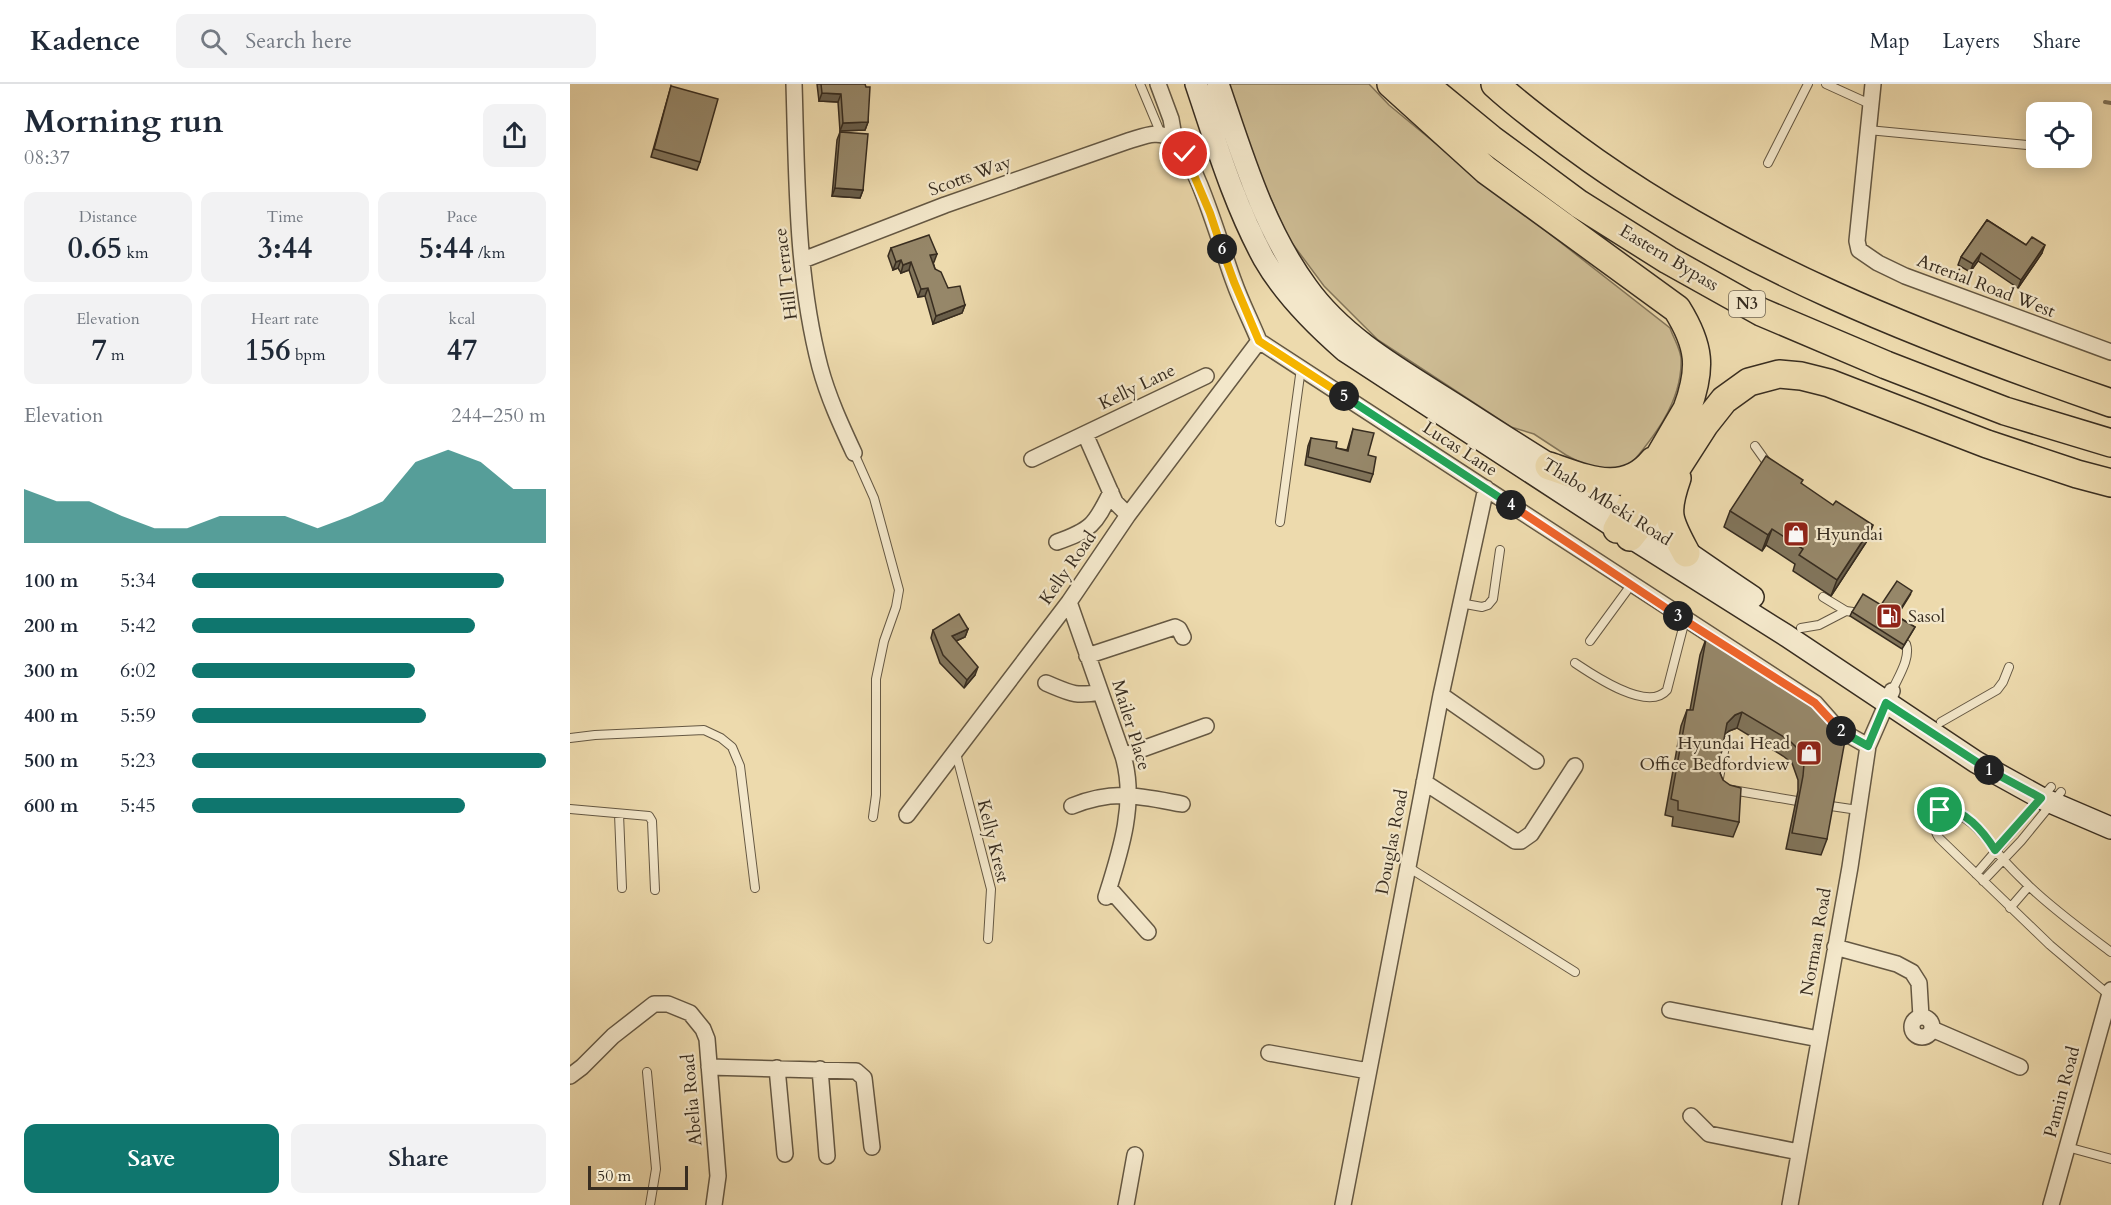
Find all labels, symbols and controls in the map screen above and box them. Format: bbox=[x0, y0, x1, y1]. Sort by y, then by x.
search box bbox=[176, 14, 596, 68]
text: Kadence bbox=[30, 22, 140, 60]
icon: search bbox=[197, 25, 230, 58]
text: Search here bbox=[245, 26, 352, 56]
text: Map bbox=[1870, 27, 1910, 56]
text: Layers bbox=[1943, 27, 2000, 56]
text: Share bbox=[2033, 27, 2081, 56]
text: Morning run bbox=[24, 99, 224, 144]
map controls bbox=[2026, 102, 2092, 168]
button: locate bbox=[2026, 102, 2092, 168]
button: share bbox=[483, 104, 546, 167]
pin bbox=[1159, 128, 1210, 179]
icon: check bbox=[1168, 137, 1201, 170]
text: 08:37 bbox=[24, 144, 70, 171]
street label: Scotts Way bbox=[925, 149, 1015, 203]
text: Distance bbox=[79, 206, 137, 228]
text: Time bbox=[266, 206, 304, 228]
text: Pace bbox=[447, 206, 477, 228]
street label: Eastern Bypass bbox=[1615, 219, 1723, 297]
street label: Hill Terrace bbox=[768, 226, 804, 322]
text: 0.65 bbox=[67, 228, 122, 269]
text: 3:44 bbox=[258, 228, 312, 269]
text: 5:44 bbox=[419, 228, 474, 269]
pin: 6 bbox=[1207, 234, 1237, 264]
text: 6 bbox=[1218, 238, 1226, 260]
text: km bbox=[122, 242, 149, 264]
text: /km bbox=[474, 242, 505, 264]
street label: Arterial Road West bbox=[1913, 248, 2059, 324]
road number: N3 bbox=[1729, 291, 1765, 317]
text: Elevation bbox=[76, 308, 140, 330]
text: Heart rate bbox=[251, 308, 319, 330]
text: kcal bbox=[449, 308, 475, 330]
text: 7 bbox=[91, 330, 107, 371]
text: 156 bbox=[244, 330, 291, 371]
text: 47 bbox=[447, 330, 477, 371]
text: m bbox=[107, 344, 125, 366]
text: bpm bbox=[291, 344, 326, 366]
street label: Kelly Lane bbox=[1095, 358, 1179, 416]
pin: 5 bbox=[1329, 381, 1359, 411]
text: 5 bbox=[1340, 385, 1348, 407]
text: Elevation bbox=[24, 402, 103, 429]
text: 244–250 m bbox=[451, 402, 546, 429]
street label: Lucas Lane bbox=[1418, 415, 1502, 483]
street label: Thabo Mbeki Road bbox=[1537, 452, 1677, 552]
pin: 4 bbox=[1496, 490, 1526, 520]
text: 4 bbox=[1507, 494, 1515, 516]
shop icon: Hyundai bbox=[1781, 519, 1811, 549]
place label: Hyundai bbox=[1816, 522, 1883, 547]
street label: Kelly Road bbox=[1033, 526, 1103, 610]
text: 100 m bbox=[24, 567, 79, 594]
text: 5:34 bbox=[120, 567, 156, 594]
pin: 3 bbox=[1663, 601, 1693, 631]
fuel station icon: Sasol bbox=[1874, 601, 1904, 631]
place label: Sasol bbox=[1908, 604, 1946, 629]
text: 3 bbox=[1674, 605, 1682, 627]
text: 200 m bbox=[24, 612, 79, 639]
text: 5:42 bbox=[120, 612, 156, 639]
text: 300 m bbox=[24, 657, 79, 684]
text: 6:02 bbox=[120, 657, 156, 684]
street label: Mailer Place bbox=[1105, 677, 1157, 773]
text: 400 m bbox=[24, 702, 79, 729]
text: 5:59 bbox=[120, 702, 156, 729]
pin: 2 bbox=[1826, 716, 1856, 746]
text: 2 bbox=[1837, 720, 1845, 742]
place label: Hyundai Head Office Bedfordview bbox=[1640, 731, 1791, 777]
shop icon: Hyundai Head Office Bedfordview bbox=[1794, 738, 1824, 768]
text: 500 m bbox=[24, 747, 79, 774]
text: 5:23 bbox=[120, 747, 156, 774]
pin: 1 bbox=[1974, 755, 2004, 785]
text: 1 bbox=[1985, 759, 1993, 781]
pin bbox=[1914, 784, 1965, 835]
street label: Douglas Road bbox=[1370, 787, 1415, 897]
text: 600 m bbox=[24, 792, 79, 819]
text: 5:45 bbox=[120, 792, 156, 819]
icon: arrive bbox=[1923, 793, 1956, 826]
street label: Kelly Krest bbox=[971, 797, 1015, 886]
street label: Norman Road bbox=[1794, 886, 1838, 998]
street label: Pamin Road bbox=[2038, 1043, 2086, 1140]
street label: Abelia Road bbox=[675, 1052, 708, 1147]
button: Save bbox=[24, 1124, 279, 1193]
button: Share bbox=[291, 1124, 546, 1193]
scale bar bbox=[588, 1163, 688, 1190]
text: 50 m bbox=[597, 1165, 631, 1187]

